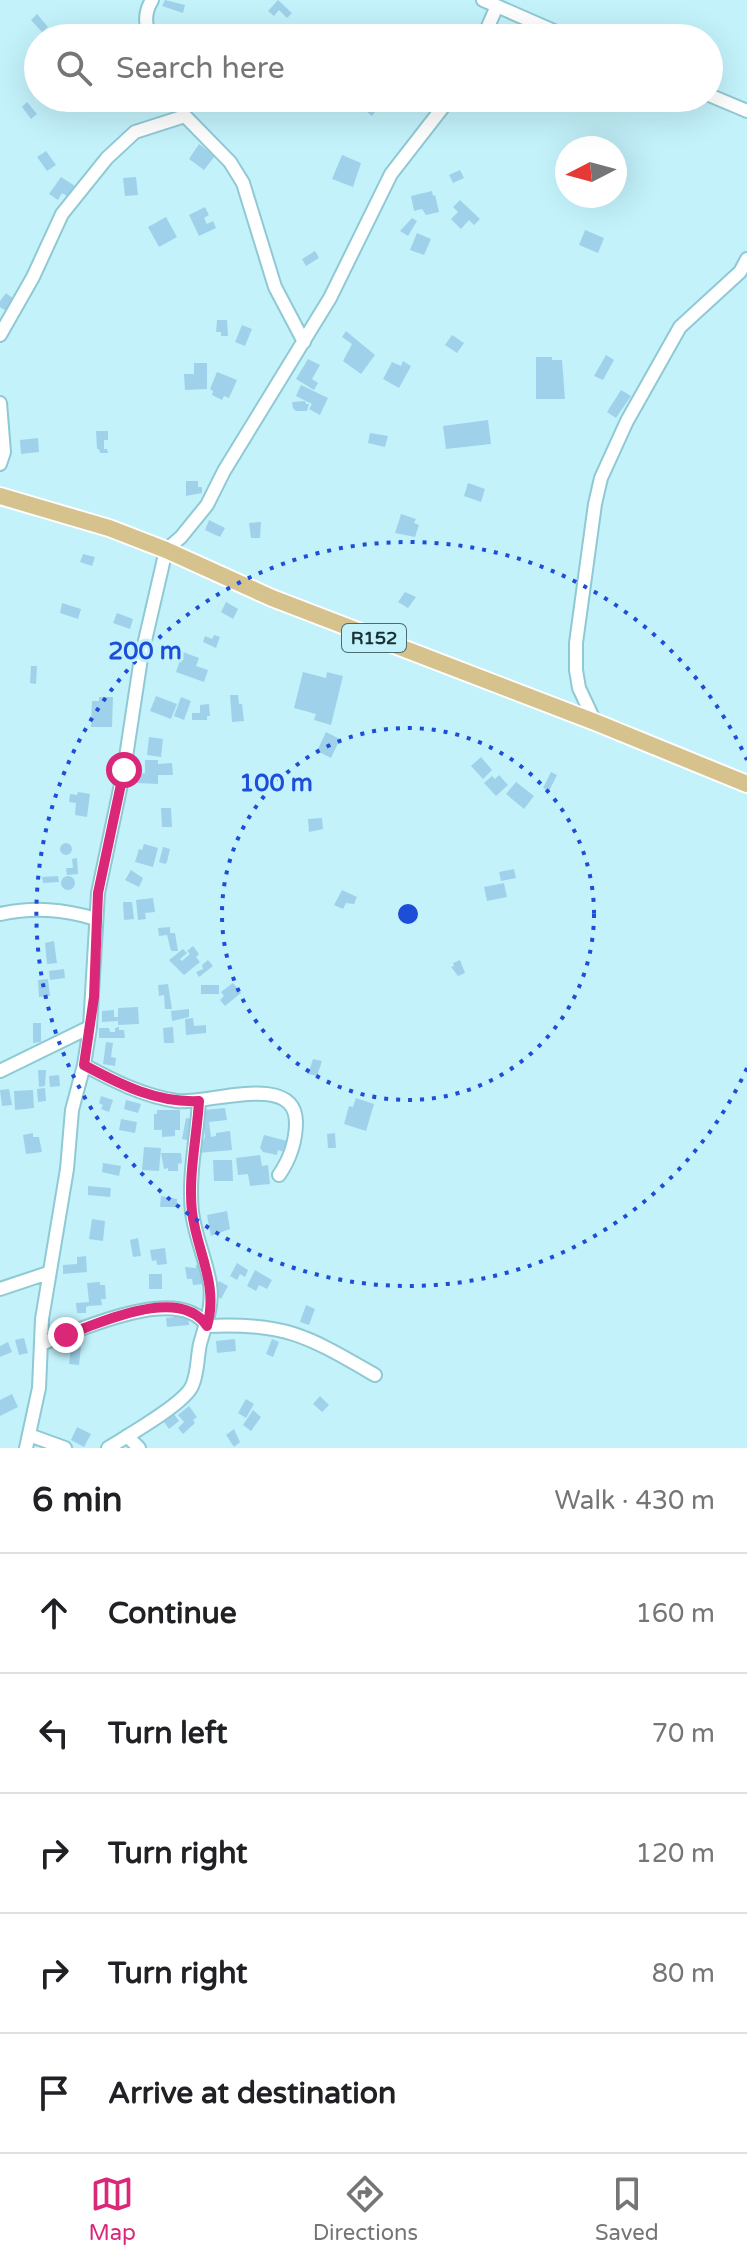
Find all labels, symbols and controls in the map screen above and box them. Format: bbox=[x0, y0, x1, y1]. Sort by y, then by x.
search box bbox=[24, 24, 723, 112]
icon: search bbox=[52, 46, 96, 90]
text: Search here bbox=[116, 50, 285, 87]
north arrow bbox=[555, 136, 627, 208]
road number: R152 bbox=[342, 624, 406, 652]
text: 200 m bbox=[108, 637, 182, 666]
route start bbox=[106, 752, 142, 788]
text: 100 m bbox=[239, 769, 313, 798]
centre of rings bbox=[394, 900, 422, 928]
route end bbox=[48, 1317, 84, 1353]
text: 6 min bbox=[32, 1480, 123, 1521]
text: Walk · 430 m bbox=[555, 1485, 715, 1516]
icon: ahead bbox=[32, 1591, 76, 1635]
text: Continue bbox=[108, 1595, 237, 1632]
text: 160 m bbox=[635, 1598, 715, 1629]
icon: left bbox=[32, 1711, 76, 1755]
text: Turn left bbox=[108, 1715, 227, 1752]
text: 70 m bbox=[652, 1718, 715, 1749]
icon: right bbox=[32, 1831, 76, 1875]
text: Turn right bbox=[108, 1835, 248, 1872]
text: 120 m bbox=[635, 1838, 715, 1869]
icon: right bbox=[32, 1951, 76, 1995]
text: Turn right bbox=[108, 1955, 248, 1992]
text: 80 m bbox=[652, 1958, 715, 1989]
icon: arrive bbox=[32, 2071, 76, 2115]
text: Arrive at destination bbox=[108, 2075, 396, 2112]
tab: Map bbox=[88, 2172, 136, 2246]
tab: Directions bbox=[313, 2172, 418, 2246]
tab: Saved bbox=[595, 2172, 659, 2246]

